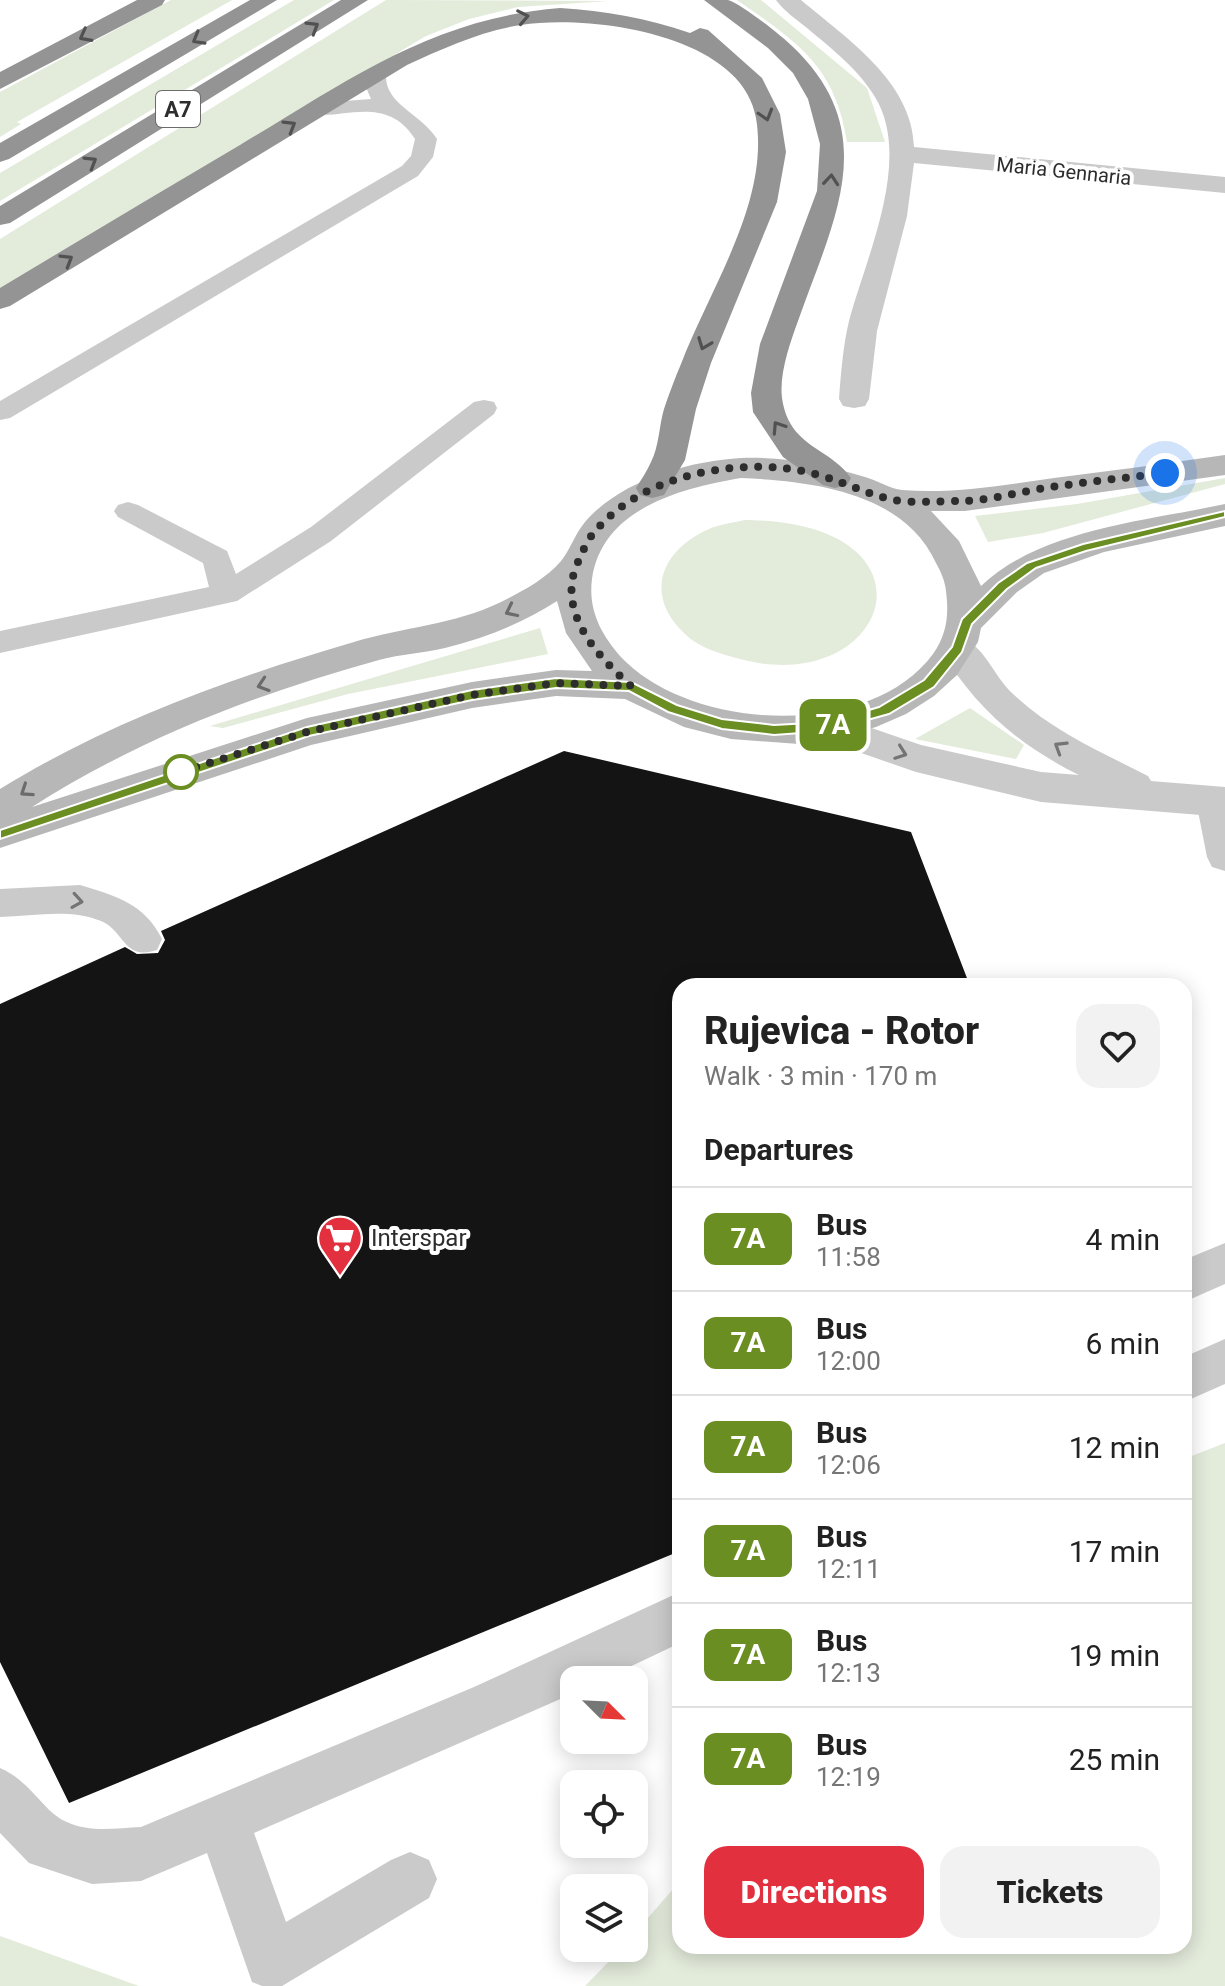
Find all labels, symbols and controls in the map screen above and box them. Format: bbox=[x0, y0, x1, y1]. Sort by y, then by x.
one-way arrow bbox=[516, 9, 530, 26]
one-way arrow bbox=[304, 21, 319, 37]
one-way arrow bbox=[79, 27, 94, 42]
one-way arrow bbox=[193, 29, 207, 45]
road number: A7 bbox=[156, 91, 200, 127]
one-way arrow bbox=[757, 108, 773, 122]
one-way arrow bbox=[281, 120, 296, 136]
street label: Maria Gennaria bbox=[995, 152, 1133, 190]
one-way arrow bbox=[82, 156, 97, 172]
one-way arrow bbox=[822, 173, 839, 186]
one-way arrow bbox=[58, 254, 73, 270]
one-way arrow bbox=[697, 336, 714, 350]
one-way arrow bbox=[773, 421, 788, 436]
your location bbox=[1145, 453, 1185, 493]
one-way arrow bbox=[505, 602, 520, 617]
one-way arrow bbox=[256, 676, 270, 692]
line badge: 7A bbox=[797, 699, 869, 751]
text: 7A bbox=[816, 708, 850, 741]
one-way arrow bbox=[1054, 741, 1069, 756]
one-way arrow bbox=[893, 743, 907, 759]
unlabelled marker bbox=[164, 755, 198, 789]
one-way arrow bbox=[20, 781, 34, 796]
one-way arrow bbox=[71, 892, 84, 909]
button: heart bbox=[1076, 1004, 1160, 1088]
text: Rujevica - Rotor bbox=[704, 1009, 979, 1053]
text: Walk · 3 min · 170 m bbox=[704, 1061, 937, 1091]
text: Departures bbox=[704, 1132, 854, 1167]
text: Bus bbox=[816, 1207, 867, 1242]
supermarket icon: Interspar bbox=[316, 1214, 364, 1277]
text: 7A bbox=[731, 1222, 765, 1255]
text: 4 min bbox=[1086, 1222, 1160, 1257]
place label: Interspar bbox=[371, 1224, 467, 1252]
text: 11:58 bbox=[816, 1242, 881, 1272]
text: Bus bbox=[816, 1311, 867, 1346]
text: 7A bbox=[731, 1326, 765, 1359]
text: 6 min bbox=[1086, 1326, 1160, 1361]
text: 12:00 bbox=[816, 1346, 881, 1376]
text: Bus bbox=[816, 1415, 867, 1450]
text: 7A bbox=[731, 1430, 765, 1463]
text: 12 min bbox=[1069, 1430, 1160, 1465]
text: 12:06 bbox=[816, 1450, 881, 1480]
text: Bus bbox=[816, 1519, 867, 1554]
text: 7A bbox=[731, 1534, 765, 1567]
text: 17 min bbox=[1069, 1534, 1160, 1569]
text: 12:11 bbox=[816, 1554, 881, 1584]
text: Bus bbox=[816, 1623, 867, 1658]
text: 7A bbox=[731, 1638, 765, 1671]
text: 19 min bbox=[1069, 1638, 1160, 1673]
text: 12:13 bbox=[816, 1658, 881, 1688]
north arrow bbox=[560, 1666, 648, 1754]
map controls bbox=[560, 1666, 648, 1962]
text: Bus bbox=[816, 1727, 867, 1762]
text: 7A bbox=[731, 1742, 765, 1775]
text: 25 min bbox=[1069, 1742, 1160, 1777]
text: 12:19 bbox=[816, 1762, 881, 1792]
button: locate bbox=[560, 1770, 648, 1858]
button: Directions bbox=[704, 1846, 924, 1938]
button: Tickets bbox=[940, 1846, 1160, 1938]
button: layers bbox=[560, 1874, 648, 1962]

